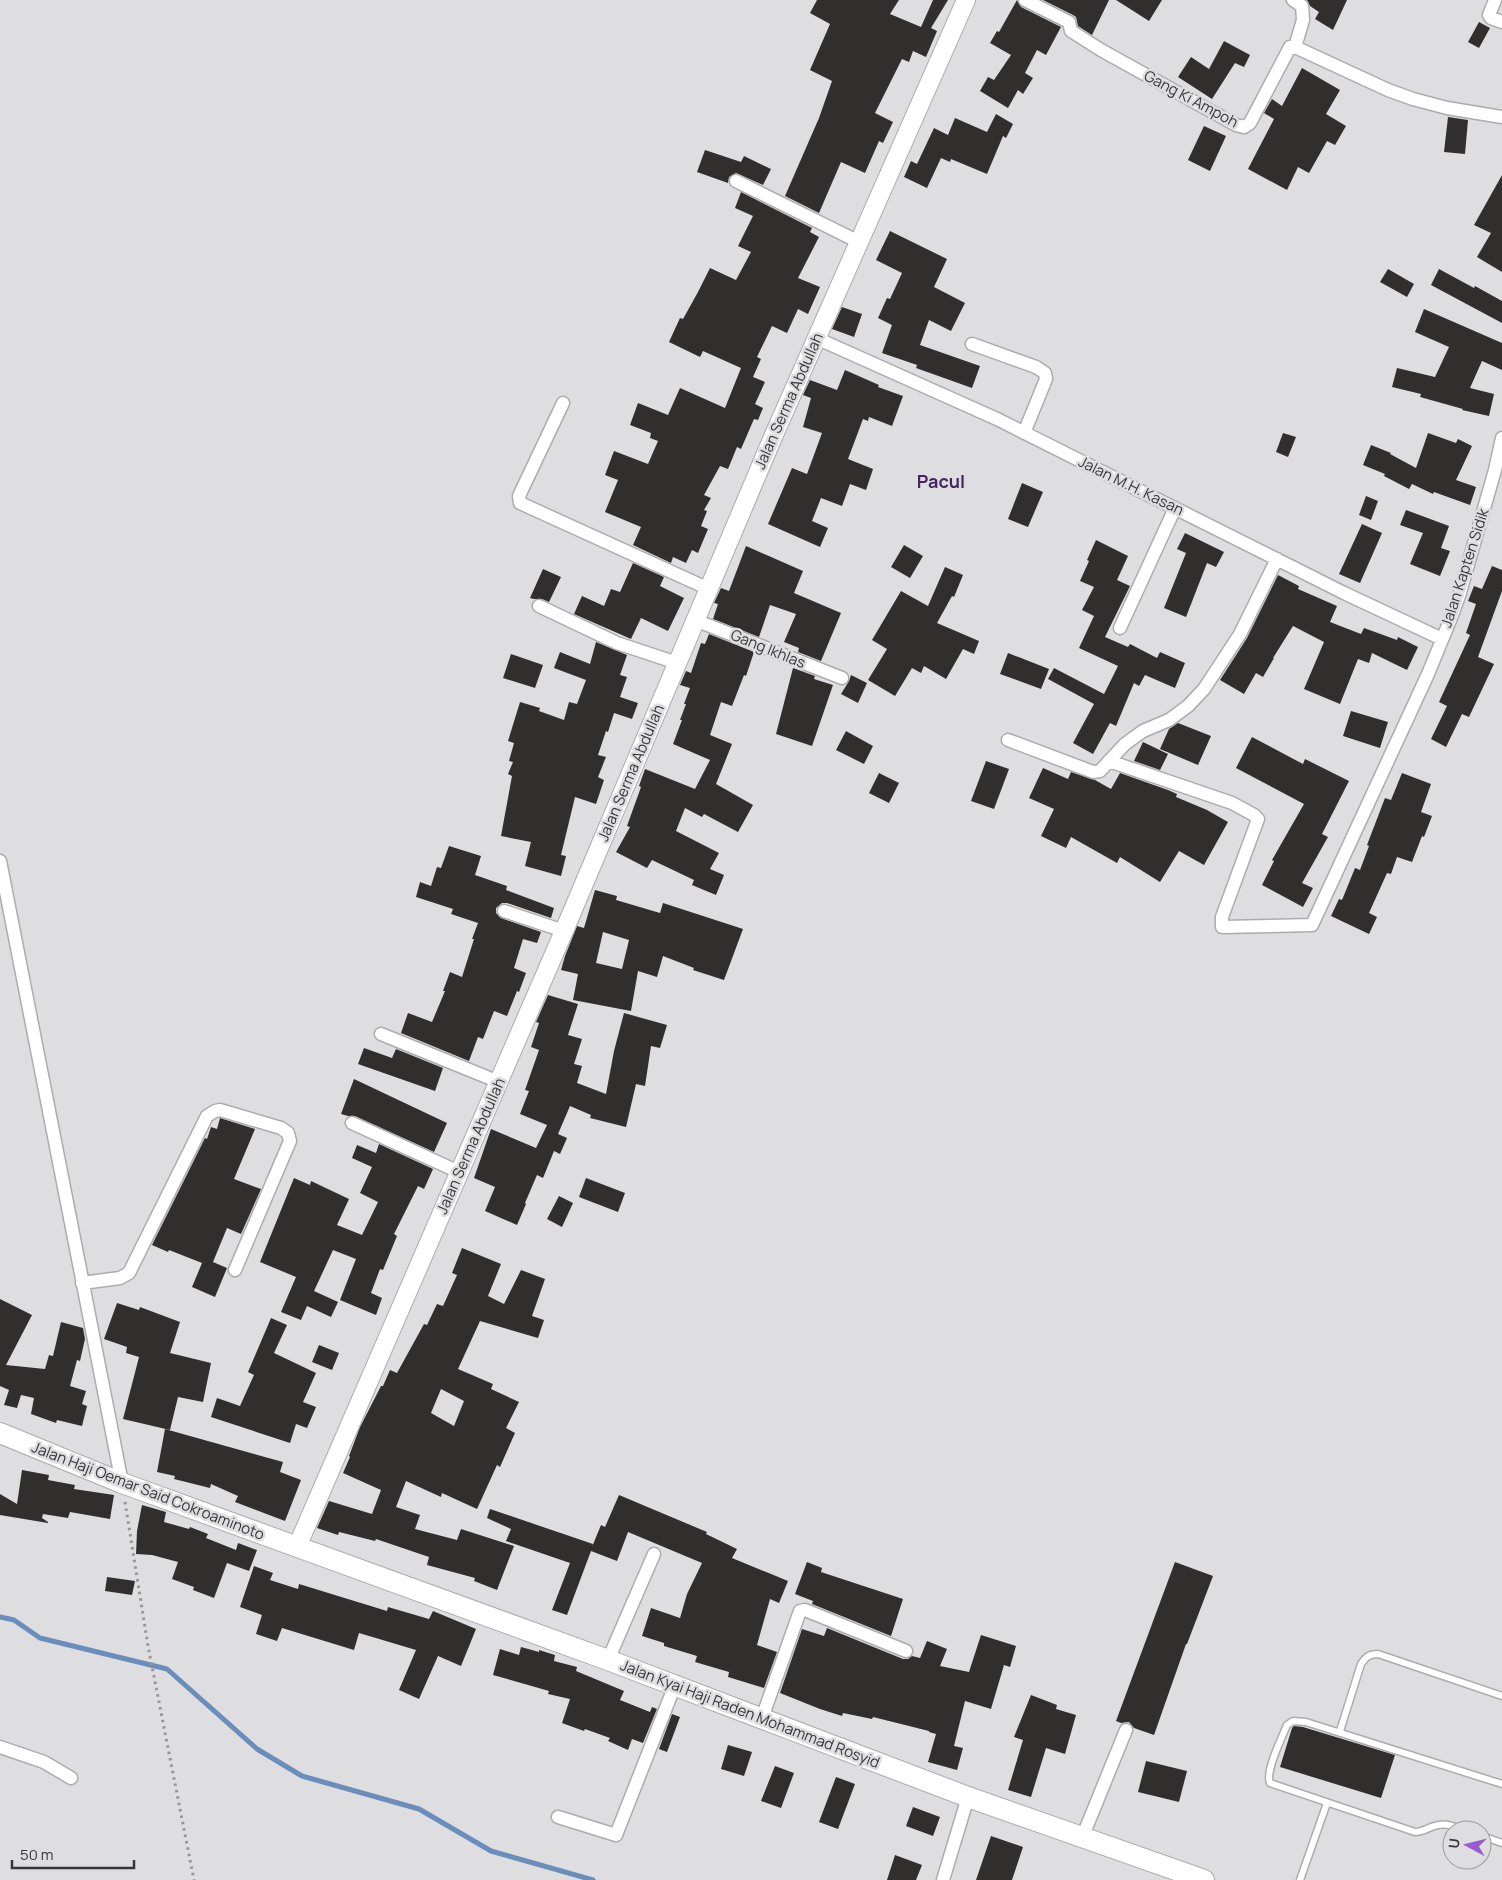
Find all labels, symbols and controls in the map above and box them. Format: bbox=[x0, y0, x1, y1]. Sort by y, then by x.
street label: Gang Ki Ampoh bbox=[1140, 65, 1242, 132]
street label: Jalan Serma Abdullah bbox=[749, 329, 828, 472]
street label: Jalan M.H. Kasan bbox=[1075, 451, 1188, 520]
district label: Pacul bbox=[917, 469, 965, 493]
street label: Jalan Kapten Sidik bbox=[1435, 505, 1494, 630]
street label: Gang Ikhlas bbox=[728, 624, 809, 673]
street label: Jalan Serma Abdullah bbox=[592, 701, 669, 845]
street label: Jalan Serma Abdullah bbox=[431, 1074, 510, 1217]
street label: Jalan Haji Oemar Said Cokroaminoto bbox=[29, 1436, 268, 1545]
street label: Jalan Kyai Haji Raden Mohammad Rosyid bbox=[617, 1654, 883, 1773]
north arrow bbox=[1442, 1820, 1492, 1870]
text: U bbox=[1444, 1837, 1464, 1850]
scale bar bbox=[12, 1838, 135, 1870]
text: 50 m bbox=[20, 1844, 54, 1865]

